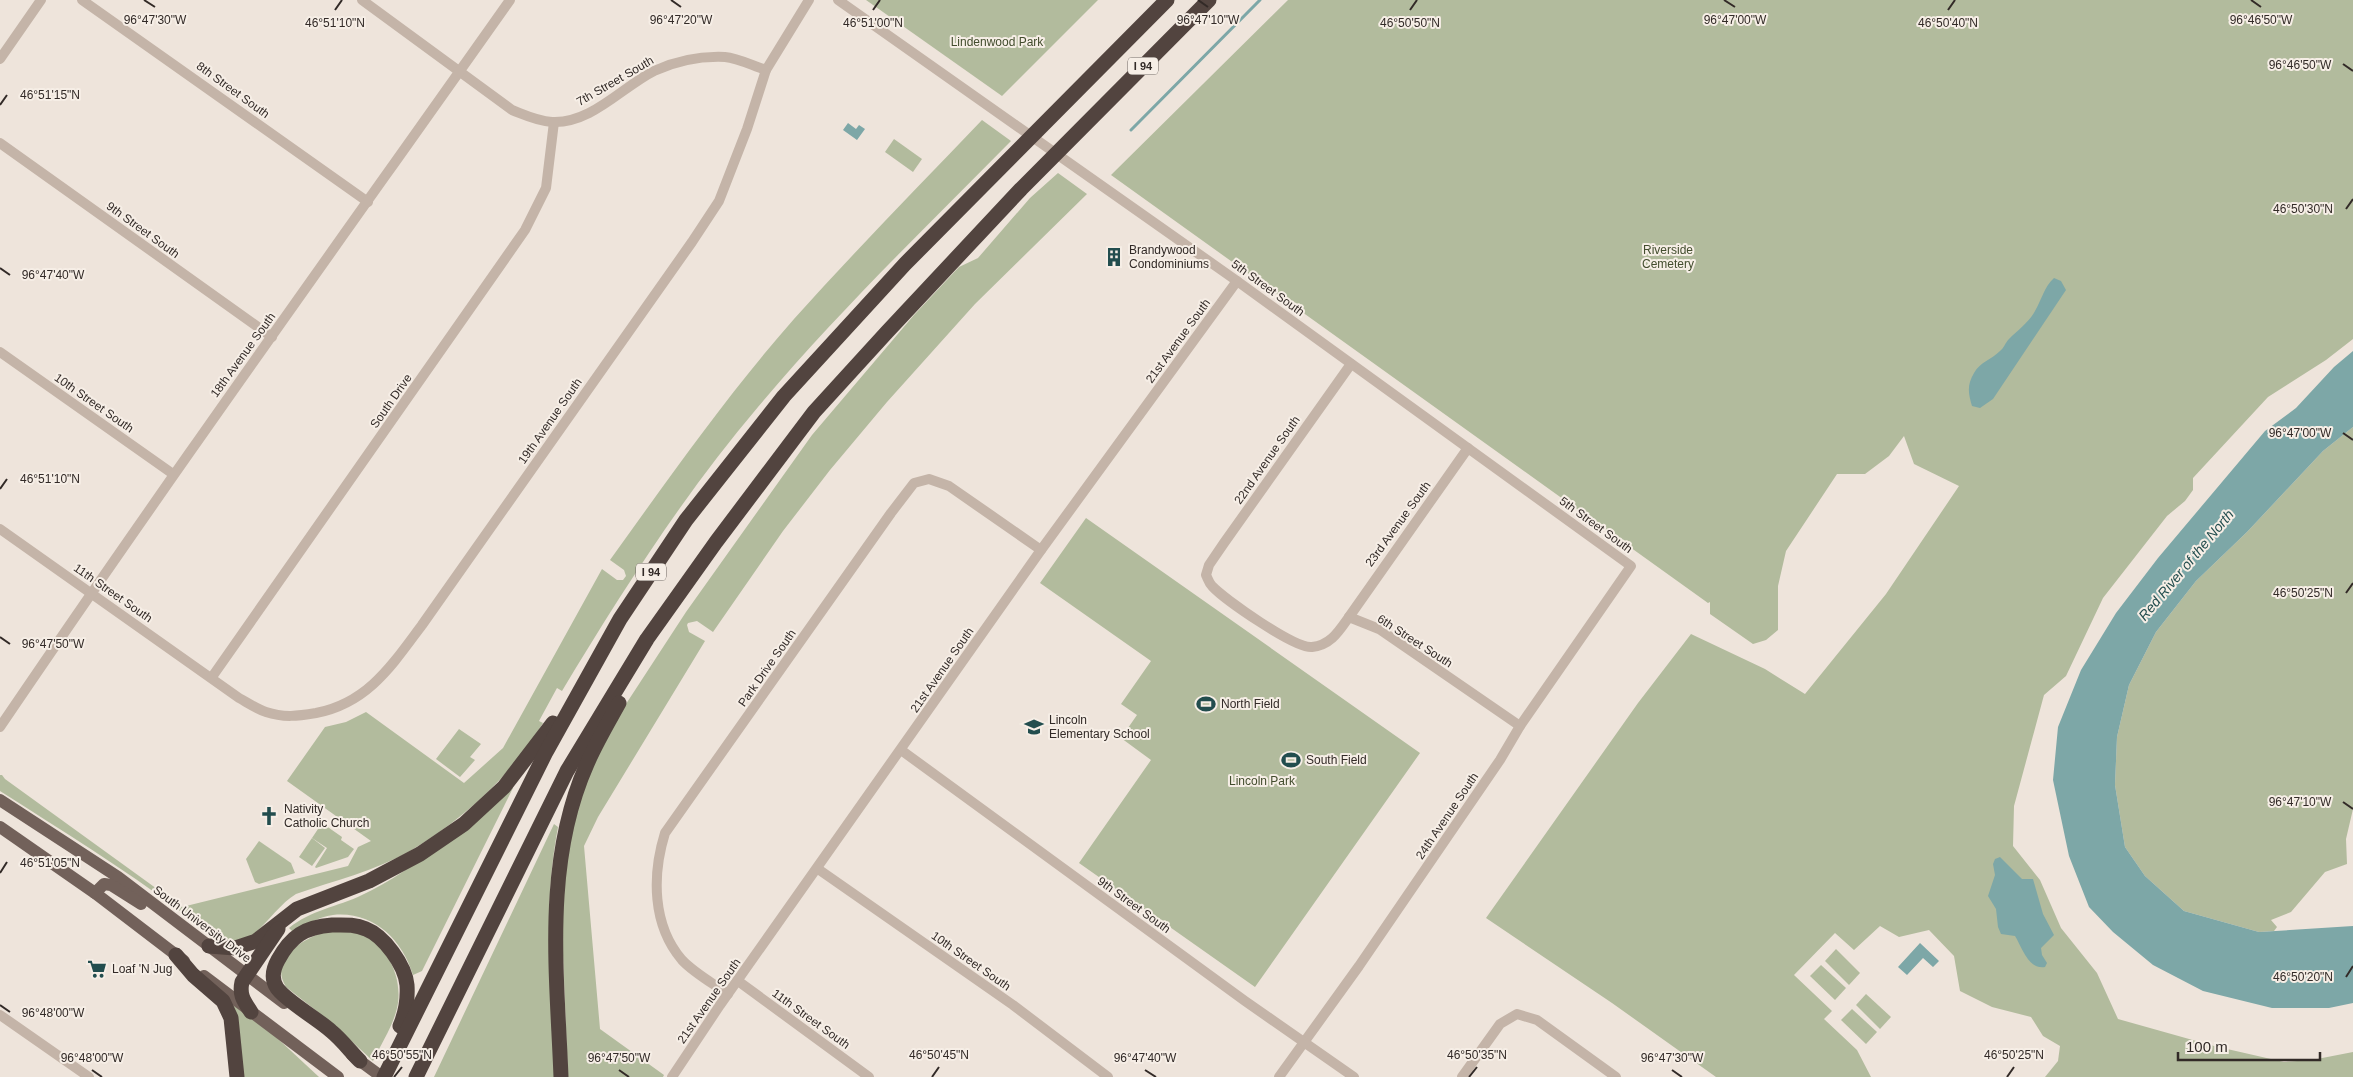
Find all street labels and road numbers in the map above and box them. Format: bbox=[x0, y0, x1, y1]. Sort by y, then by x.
street label: 7th Street South bbox=[574, 53, 656, 109]
road number: I 94 bbox=[1128, 58, 1158, 74]
street label: 8th Street South bbox=[194, 59, 272, 121]
street label: 9th Street South bbox=[104, 199, 182, 261]
street label: 5th Street South bbox=[1229, 257, 1307, 319]
street label: 21st Avenue South bbox=[1143, 296, 1213, 386]
street label: 18th Avenue South bbox=[208, 310, 278, 400]
street label: 10th Street South bbox=[52, 370, 136, 436]
street label: South Drive bbox=[367, 371, 415, 431]
street label: 19th Avenue South bbox=[515, 376, 585, 466]
street label: 22nd Avenue South bbox=[1231, 413, 1303, 507]
street label: 23rd Avenue South bbox=[1362, 479, 1434, 569]
street label: 5th Street South bbox=[1557, 494, 1635, 556]
street label: 11th Street South bbox=[71, 561, 155, 625]
road number: I 94 bbox=[636, 564, 666, 580]
street label: 6th Street South bbox=[1375, 612, 1455, 670]
street label: 21st Avenue South bbox=[907, 625, 977, 715]
street label: Park Drive South bbox=[735, 627, 799, 709]
street label: 24th Avenue South bbox=[1413, 770, 1481, 862]
street label: 9th Street South bbox=[1095, 874, 1173, 936]
street label: South University Drive bbox=[150, 883, 254, 966]
street label: 10th Street South bbox=[929, 928, 1013, 994]
street label: 21st Avenue South bbox=[674, 956, 744, 1046]
street label: 11th Street South bbox=[769, 986, 853, 1052]

